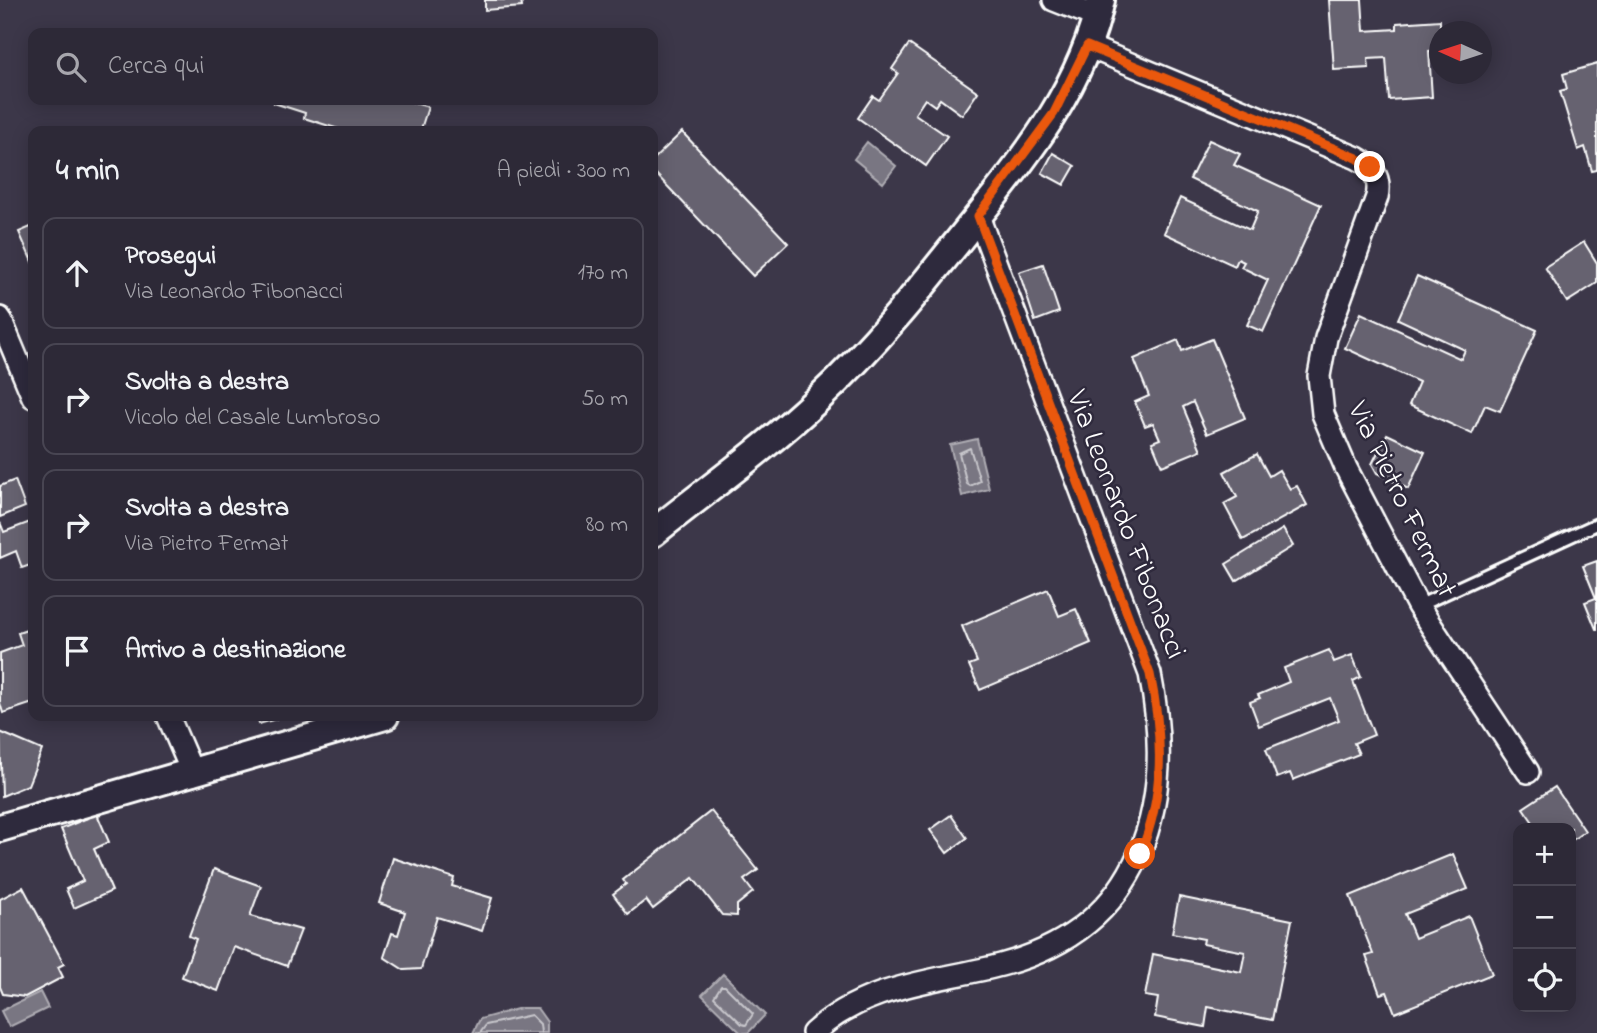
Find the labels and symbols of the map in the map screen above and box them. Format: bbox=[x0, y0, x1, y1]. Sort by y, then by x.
north arrow bbox=[1429, 21, 1492, 84]
route end bbox=[1354, 151, 1385, 182]
street label: Via Leonardo Fibonacci bbox=[1053, 383, 1196, 666]
street label: Via Pietro Fermat bbox=[1334, 394, 1468, 606]
route start bbox=[1124, 838, 1155, 869]

